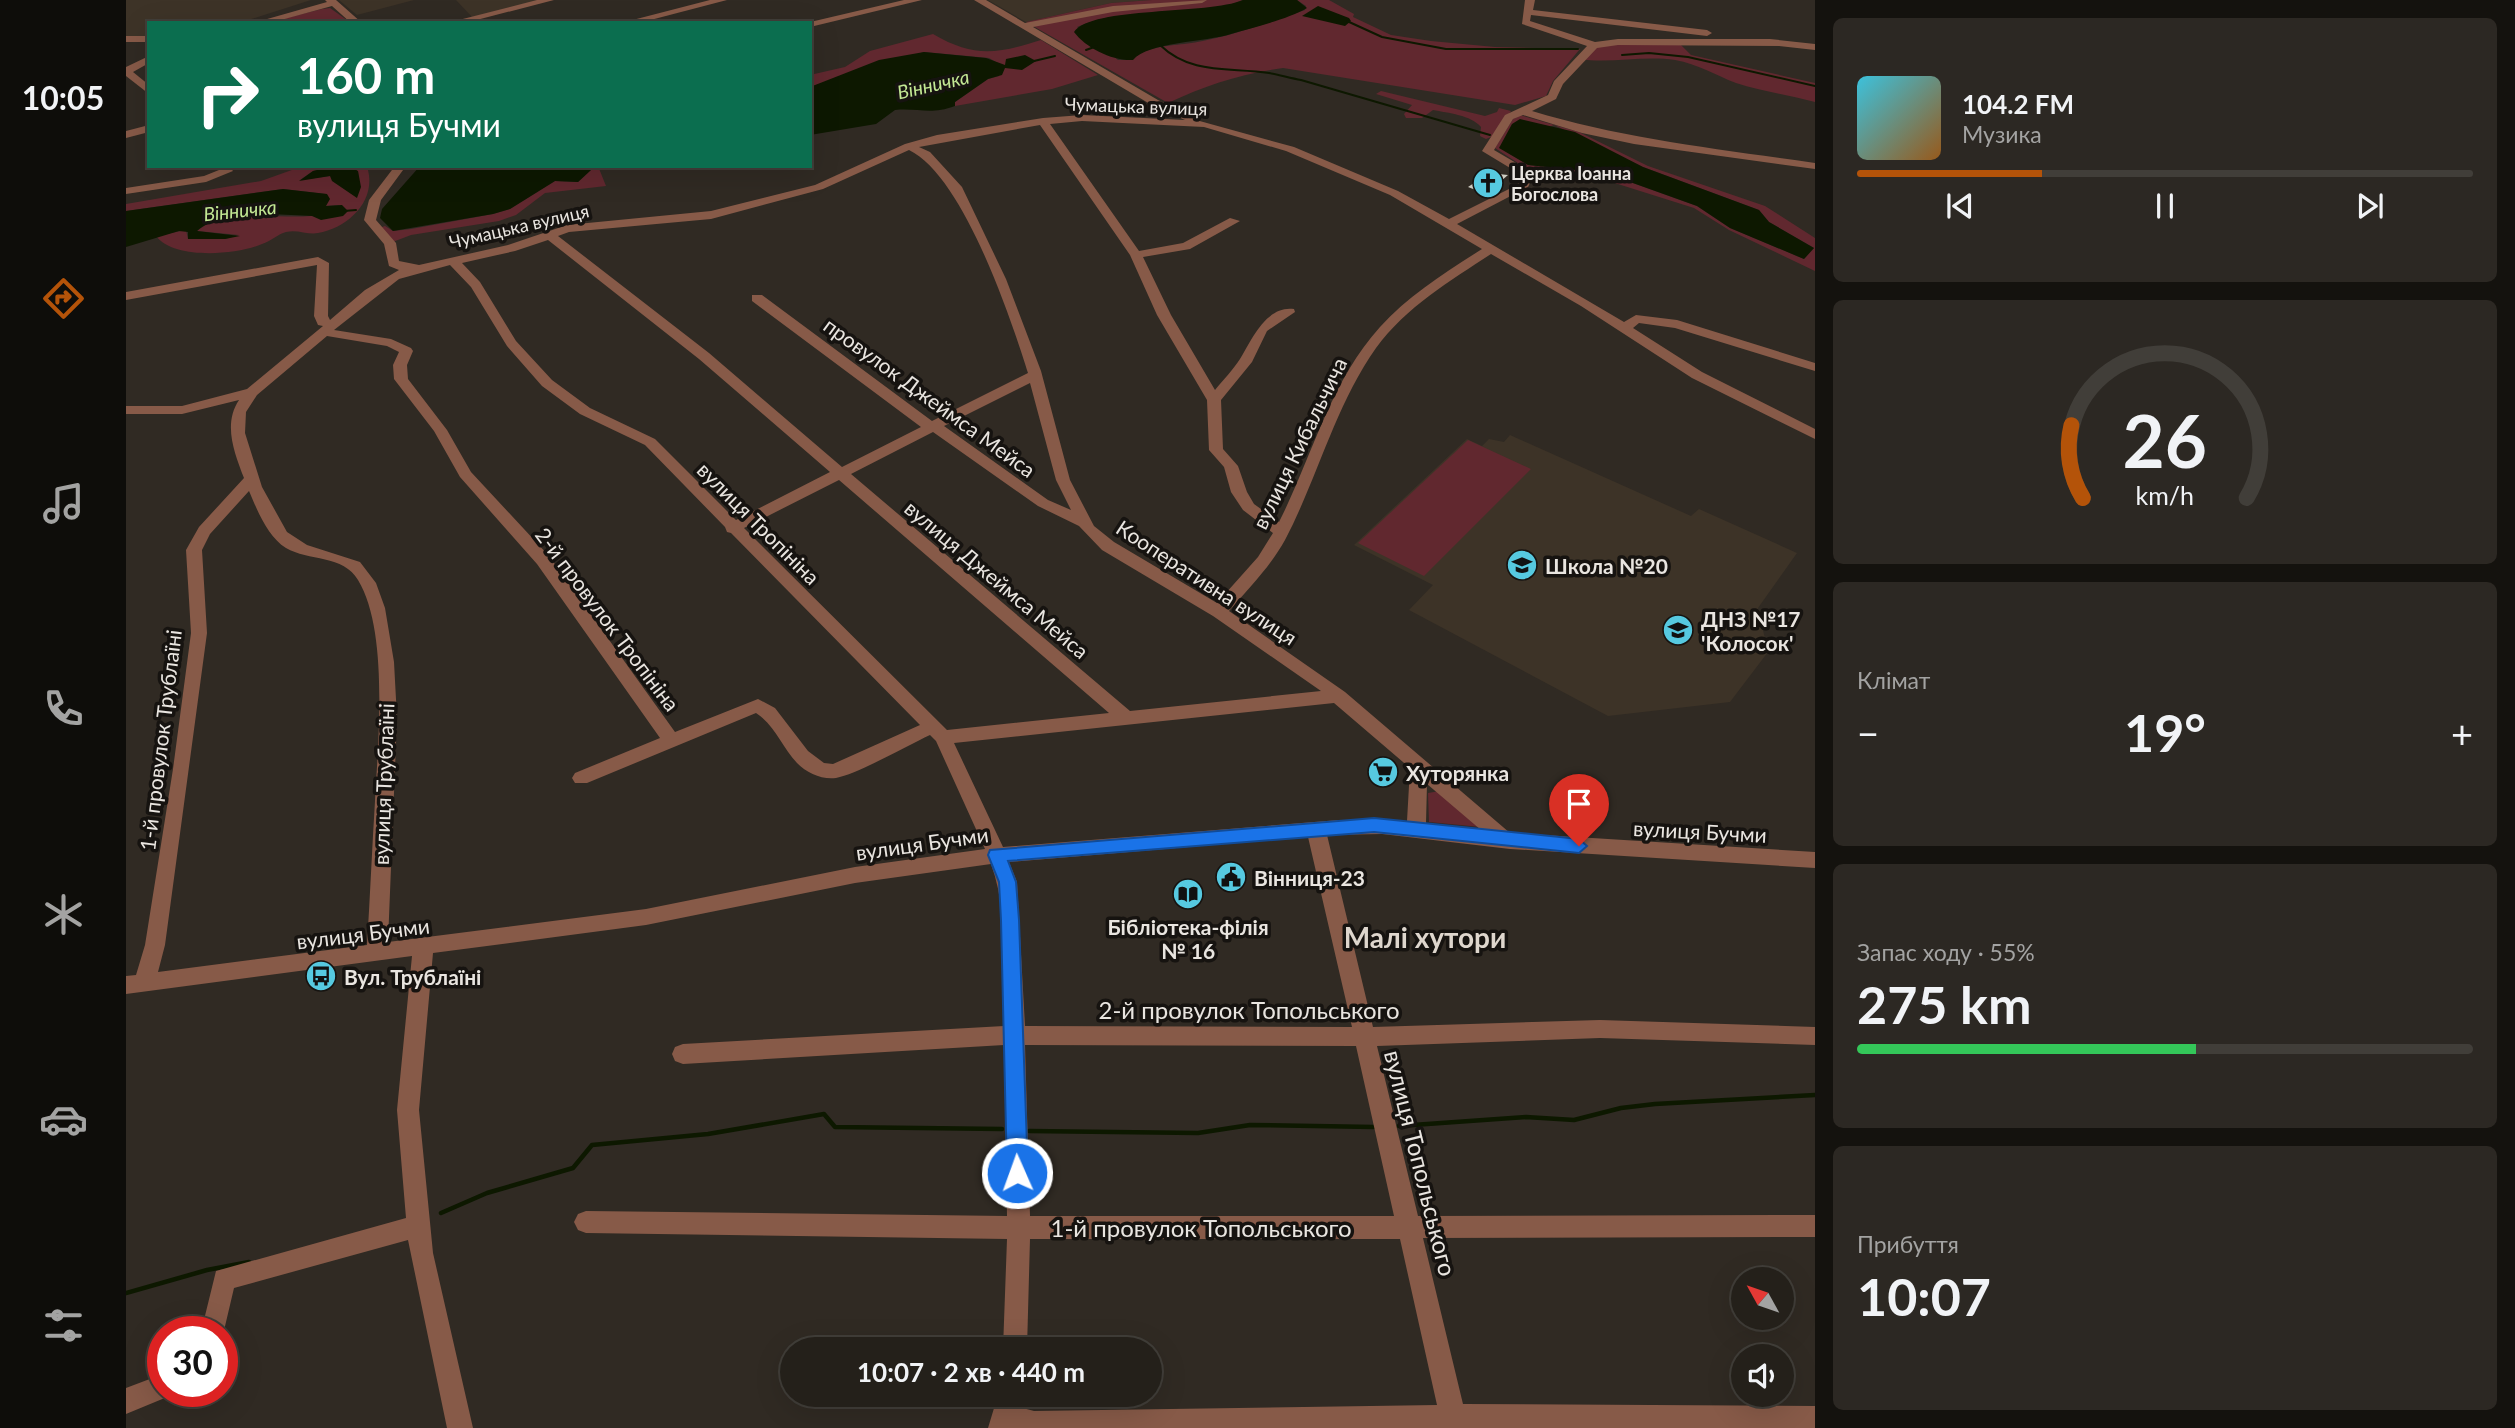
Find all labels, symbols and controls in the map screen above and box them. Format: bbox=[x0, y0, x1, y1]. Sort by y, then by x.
text: 160 m bbox=[297, 46, 435, 104]
icon: right bbox=[182, 49, 273, 140]
water label: Вінничка bbox=[895, 65, 971, 103]
text: 10:05 bbox=[22, 78, 104, 117]
text: 104.2 FM bbox=[1962, 88, 2074, 120]
street label: Чумацька вулиця bbox=[1064, 93, 1208, 119]
text: вулиця Бучми bbox=[297, 105, 501, 144]
text: Музика bbox=[1962, 120, 2042, 148]
place label: Церква Іоанна Богослова bbox=[1511, 162, 1631, 205]
church icon: Церква Іоанна Богослова bbox=[1471, 166, 1505, 200]
icon: previous bbox=[1941, 187, 1979, 225]
icon: pause bbox=[2146, 187, 2184, 225]
icon: next bbox=[2351, 187, 2389, 225]
water label: Вінничка bbox=[202, 195, 278, 225]
street label: Чумацька вулиця bbox=[447, 199, 591, 253]
icon: directions bbox=[39, 274, 88, 323]
street label: провулок Джеймса Мейса bbox=[819, 312, 1041, 482]
street label: вулиця Кибальчича bbox=[1247, 353, 1351, 533]
text: 26 bbox=[2123, 396, 2207, 484]
street label: вулиця Тропініна bbox=[693, 457, 825, 589]
icon: music bbox=[39, 479, 88, 528]
text: km/h bbox=[2136, 480, 2194, 510]
street label: вулиця Джеймса Мейса bbox=[900, 495, 1094, 663]
street label: Кооперативна вулиця bbox=[1112, 514, 1302, 650]
street label: 2-й провулок Тропініна bbox=[531, 522, 685, 716]
school or university icon: Школа №20 bbox=[1505, 548, 1539, 582]
place label: Школа №20 bbox=[1545, 553, 1668, 578]
place label: ДНЗ №17 'Колосок' bbox=[1701, 606, 1801, 655]
school or university icon: ДНЗ №17 'Колосок' bbox=[1661, 613, 1695, 647]
street label: 1-й провулок Трублаїні bbox=[134, 628, 186, 852]
text: Клімат bbox=[1857, 666, 1930, 694]
icon: phone bbox=[39, 684, 88, 733]
text: 19° bbox=[2124, 701, 2206, 763]
street label: вулиця Трублаїні bbox=[368, 703, 398, 865]
text: − bbox=[1857, 710, 1879, 756]
text: + bbox=[2451, 710, 2473, 756]
supermarket icon: Хуторянка bbox=[1366, 755, 1400, 789]
place label: Хуторянка bbox=[1406, 760, 1509, 785]
pin bbox=[1549, 774, 1609, 846]
icon: arrive bbox=[1560, 785, 1598, 823]
street label: вулиця Бучми bbox=[1633, 815, 1767, 847]
street label: вулиця Бучми bbox=[854, 821, 990, 865]
public building icon: Вінниця-23 bbox=[1214, 860, 1248, 894]
place label: Вінниця-23 bbox=[1254, 865, 1365, 890]
library icon: Бібліотека-філія № 16 bbox=[1171, 877, 1205, 911]
icon: climate bbox=[39, 890, 88, 939]
street label: вулиця Бучми bbox=[295, 912, 431, 954]
place label: Бібліотека-філія № 16 bbox=[1107, 914, 1269, 963]
district label: Малі хутори bbox=[1344, 920, 1506, 954]
text: Запас ходу · 55% bbox=[1857, 938, 2035, 966]
bus stop icon: Вул. Трублаїні bbox=[304, 959, 338, 993]
place label: Вул. Трублаїні bbox=[344, 964, 481, 989]
text: 275 km bbox=[1857, 973, 2031, 1035]
street label: 2-й провулок Топольського bbox=[1098, 995, 1400, 1024]
street label: вулиця Топольського bbox=[1379, 1047, 1463, 1279]
icon: car bbox=[39, 1095, 88, 1144]
position arrow bbox=[980, 1136, 1054, 1210]
street label: 1-й провулок Топольського bbox=[1050, 1213, 1352, 1242]
text: Прибуття bbox=[1857, 1230, 1959, 1258]
text: 10:07 bbox=[1857, 1265, 1991, 1327]
north arrow bbox=[1731, 1267, 1794, 1330]
map controls bbox=[1731, 1267, 1794, 1407]
icon: filters bbox=[39, 1301, 88, 1350]
speed limit sign: 30 bbox=[147, 1316, 238, 1407]
button: sound bbox=[1731, 1344, 1794, 1407]
text: 10:07 · 2 хв · 440 m bbox=[857, 1356, 1085, 1388]

